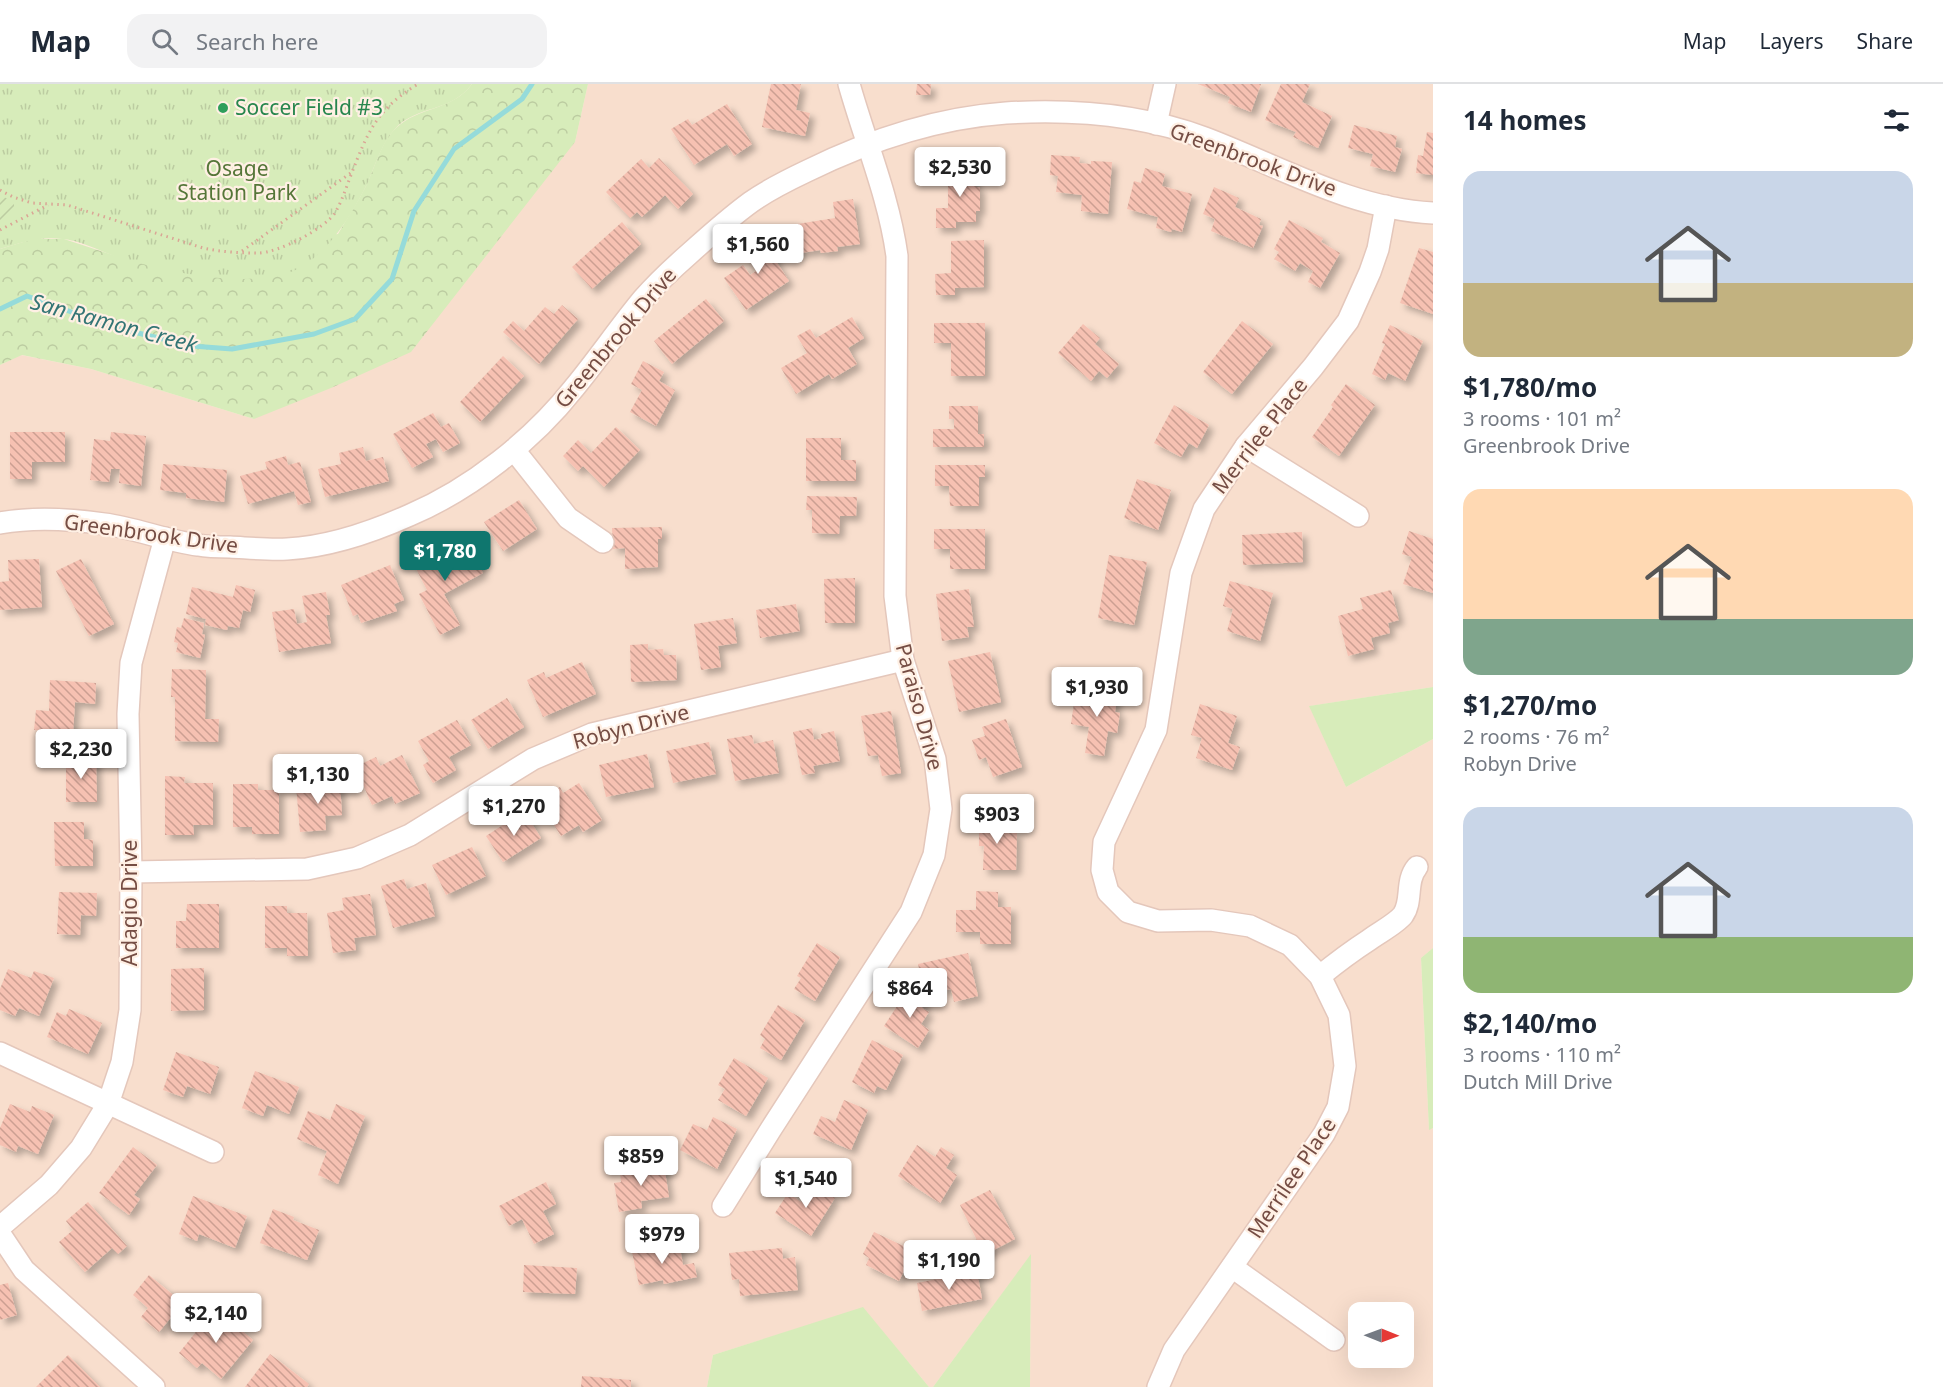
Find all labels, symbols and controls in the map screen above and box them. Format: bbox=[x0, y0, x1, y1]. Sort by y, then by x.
search box bbox=[127, 14, 547, 68]
text: Map bbox=[30, 22, 91, 60]
icon: search bbox=[148, 25, 181, 58]
text: Search here bbox=[196, 26, 318, 56]
text: Map bbox=[1683, 27, 1727, 55]
text: Layers bbox=[1760, 27, 1824, 55]
text: Share bbox=[1857, 27, 1913, 55]
place label: Soccer Field #3 bbox=[235, 93, 383, 121]
marker: Soccer Field #3 bbox=[216, 101, 230, 115]
text: 14 homes bbox=[1463, 102, 1587, 138]
icon: filters bbox=[1880, 104, 1913, 137]
street label: Greenbrook Drive bbox=[1166, 116, 1341, 202]
pin: $2,530 bbox=[911, 147, 1009, 198]
text: $2,530 bbox=[929, 153, 991, 180]
park label: Osage Station Park bbox=[177, 154, 297, 206]
icon: home bbox=[1634, 210, 1742, 318]
pin: $1,560 bbox=[709, 224, 807, 275]
text: $1,560 bbox=[727, 230, 789, 257]
street label: Greenbrook Drive bbox=[548, 261, 682, 414]
water label: San Ramon Creek bbox=[28, 285, 202, 359]
text: $1,780/mo bbox=[1463, 369, 1597, 405]
street label: Merrilee Place bbox=[1205, 372, 1313, 499]
text: 3 rooms · 101 m² bbox=[1463, 405, 1621, 432]
text: Greenbrook Drive bbox=[1463, 432, 1630, 459]
street label: Greenbrook Drive bbox=[62, 507, 240, 559]
icon: home bbox=[1634, 528, 1742, 636]
pin: $1,780 bbox=[396, 531, 494, 582]
text: $1,780 bbox=[414, 537, 476, 564]
street label: Paraiso Drive bbox=[890, 640, 950, 773]
pin: $1,930 bbox=[1048, 667, 1146, 718]
text: $1,930 bbox=[1066, 673, 1128, 700]
text: $1,270/mo bbox=[1463, 687, 1597, 723]
street label: Robyn Drive bbox=[569, 697, 692, 755]
text: 2 rooms · 76 m² bbox=[1463, 723, 1610, 750]
pin: $2,230 bbox=[32, 729, 130, 780]
text: $2,230 bbox=[50, 735, 112, 762]
text: Robyn Drive bbox=[1463, 750, 1577, 777]
pin: $1,130 bbox=[269, 754, 367, 805]
text: $1,130 bbox=[287, 760, 349, 787]
pin: $1,270 bbox=[465, 786, 563, 837]
text: $1,270 bbox=[483, 792, 545, 819]
pin: $903 bbox=[961, 794, 1033, 845]
text: $903 bbox=[974, 800, 1020, 827]
street label: Adagio Drive bbox=[115, 840, 143, 966]
icon: home bbox=[1634, 846, 1742, 954]
pin: $864 bbox=[874, 968, 946, 1019]
text: $864 bbox=[887, 974, 933, 1001]
text: $2,140/mo bbox=[1463, 1005, 1597, 1041]
text: 3 rooms · 110 m² bbox=[1463, 1041, 1621, 1068]
text: Dutch Mill Drive bbox=[1463, 1068, 1613, 1095]
street label: Merrilee Place bbox=[1240, 1112, 1342, 1243]
pin: $859 bbox=[605, 1136, 677, 1187]
text: $859 bbox=[618, 1142, 664, 1169]
pin: $1,540 bbox=[757, 1158, 855, 1209]
text: $1,540 bbox=[775, 1164, 837, 1191]
pin: $979 bbox=[626, 1214, 698, 1265]
text: $979 bbox=[639, 1220, 685, 1247]
pin: $1,190 bbox=[900, 1240, 998, 1291]
text: $1,190 bbox=[918, 1246, 980, 1273]
pin: $2,140 bbox=[167, 1293, 265, 1344]
text: $2,140 bbox=[185, 1299, 247, 1326]
north arrow bbox=[1348, 1302, 1414, 1368]
map controls bbox=[1348, 1302, 1414, 1368]

